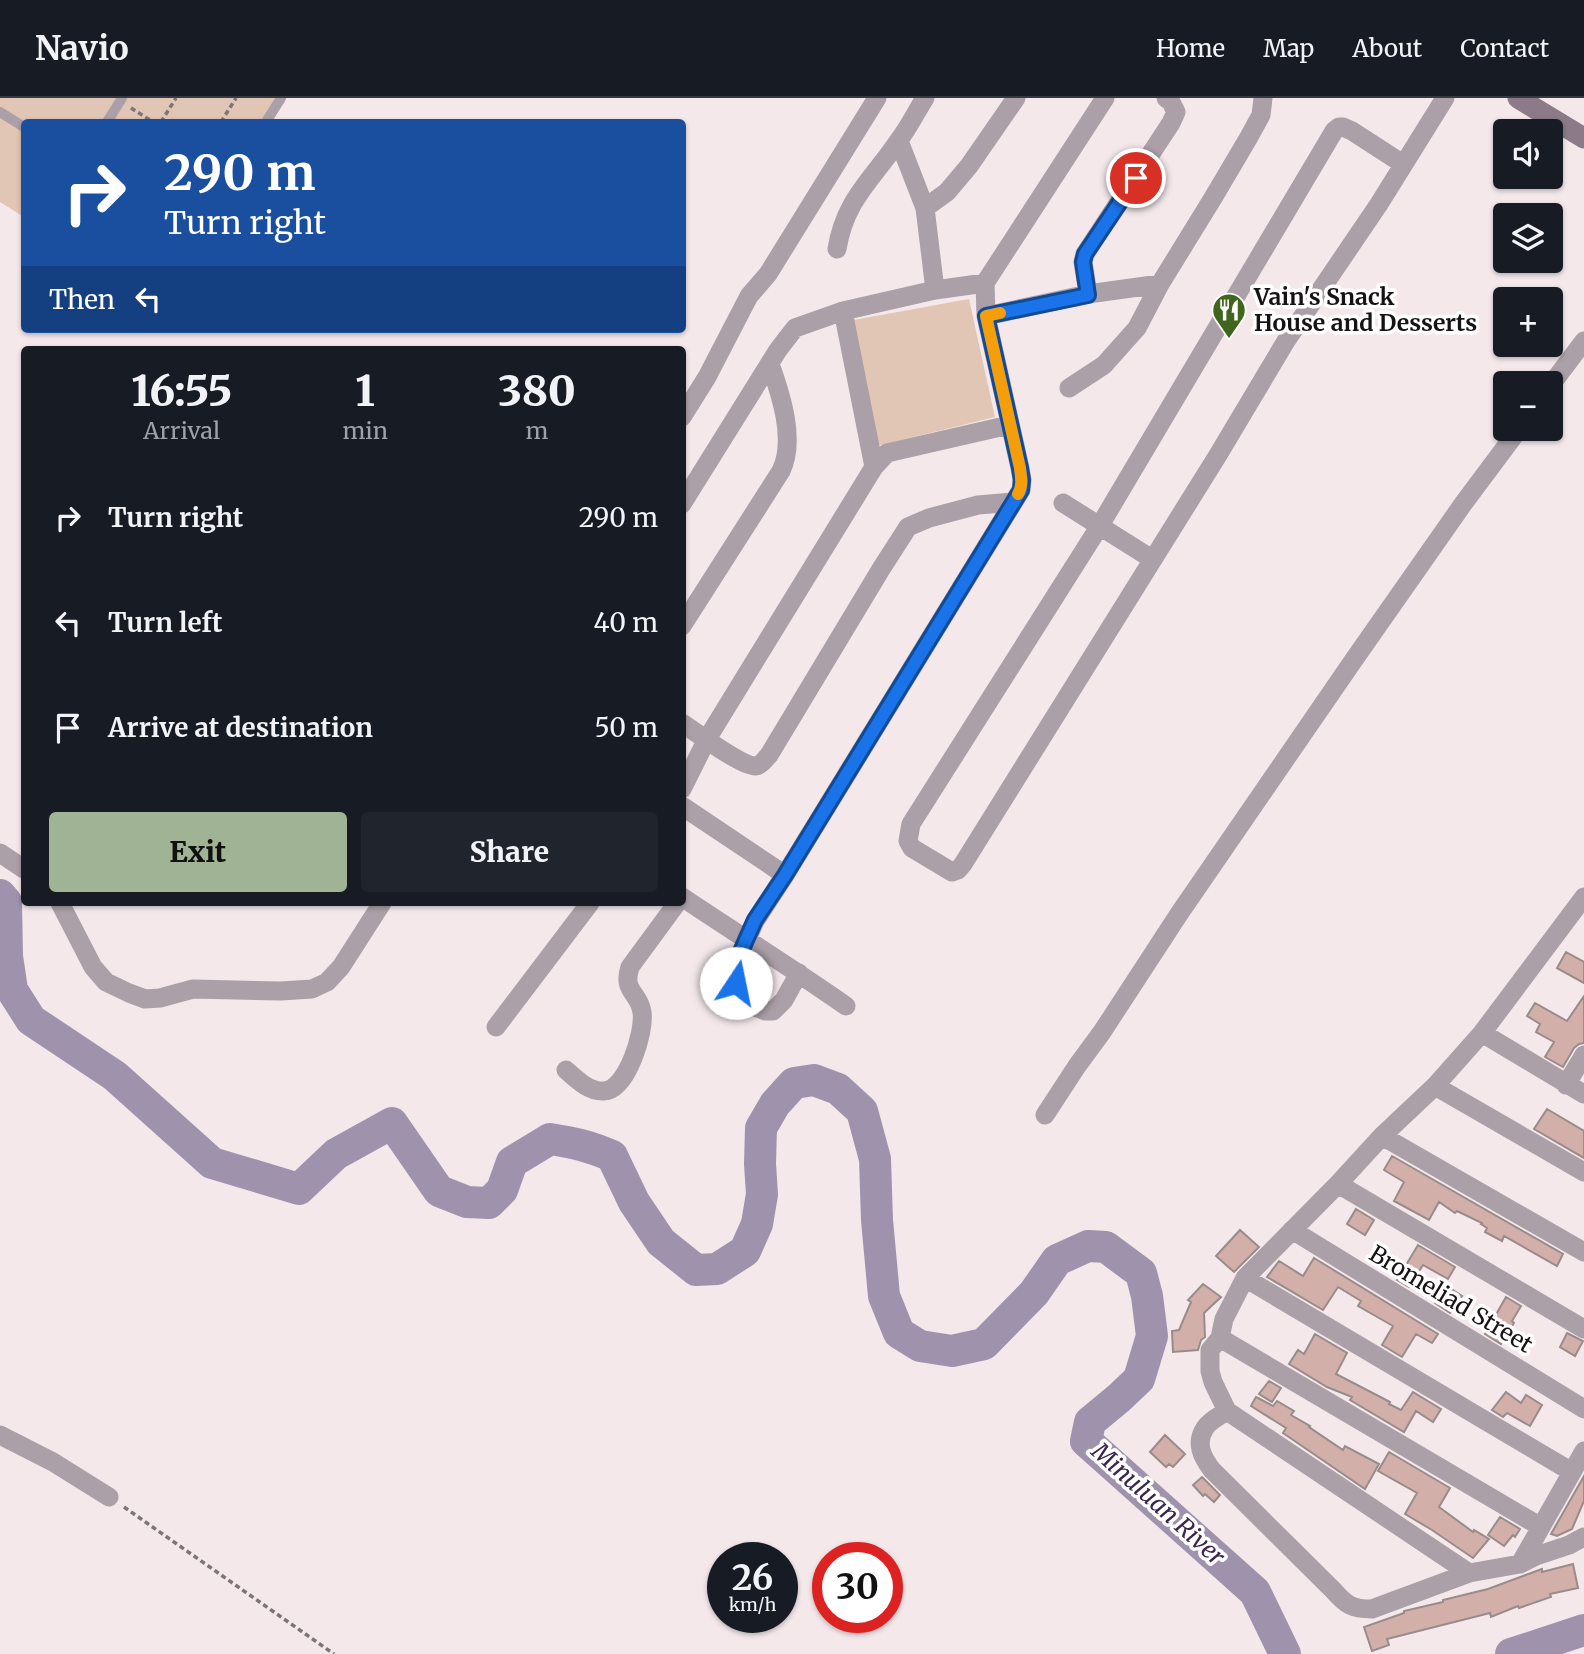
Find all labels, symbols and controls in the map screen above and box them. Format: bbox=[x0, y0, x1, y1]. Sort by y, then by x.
text: Navio bbox=[35, 28, 129, 69]
text: Home bbox=[1156, 33, 1225, 64]
text: Map bbox=[1263, 33, 1314, 64]
text: About bbox=[1352, 33, 1422, 64]
text: Contact bbox=[1460, 33, 1549, 64]
map controls bbox=[1493, 119, 1563, 441]
button: sound bbox=[1493, 119, 1563, 189]
text: 290 m bbox=[164, 142, 316, 203]
icon: right bbox=[49, 147, 140, 238]
pin bbox=[1106, 148, 1166, 208]
icon: arrive bbox=[1117, 159, 1155, 197]
text: Turn right bbox=[164, 203, 326, 243]
button: layers bbox=[1493, 203, 1563, 273]
icon: left bbox=[129, 280, 167, 318]
place label: Vain's Snack House and Desserts bbox=[1253, 282, 1477, 337]
text: Then bbox=[49, 283, 115, 316]
button: + bbox=[1493, 287, 1563, 357]
restaurant icon: Vain's Snack House and Desserts bbox=[1210, 291, 1248, 340]
text: 16:55 bbox=[131, 365, 232, 417]
text: 1 bbox=[355, 365, 375, 417]
text: 380 bbox=[498, 365, 576, 417]
button: − bbox=[1493, 371, 1563, 441]
text: Arrival bbox=[143, 416, 220, 445]
text: min bbox=[342, 416, 388, 445]
text: m bbox=[526, 416, 548, 445]
icon: right bbox=[49, 499, 87, 537]
text: Turn right bbox=[108, 501, 243, 534]
text: 290 m bbox=[579, 501, 658, 534]
icon: left bbox=[49, 604, 87, 642]
text: Turn left bbox=[108, 606, 222, 639]
text: 40 m bbox=[594, 606, 658, 639]
icon: arrive bbox=[49, 709, 87, 747]
text: Arrive at destination bbox=[108, 711, 373, 744]
text: 50 m bbox=[594, 711, 658, 744]
button: Exit bbox=[49, 812, 347, 892]
button: Share bbox=[361, 812, 658, 892]
position arrow bbox=[699, 946, 773, 1020]
street label: Bromeliad Street bbox=[1364, 1238, 1538, 1359]
water label: Minuluan River bbox=[1085, 1435, 1232, 1572]
speed limit sign: 30 bbox=[812, 1542, 903, 1633]
text: 26 bbox=[732, 1556, 773, 1600]
text: km/h bbox=[729, 1593, 776, 1616]

